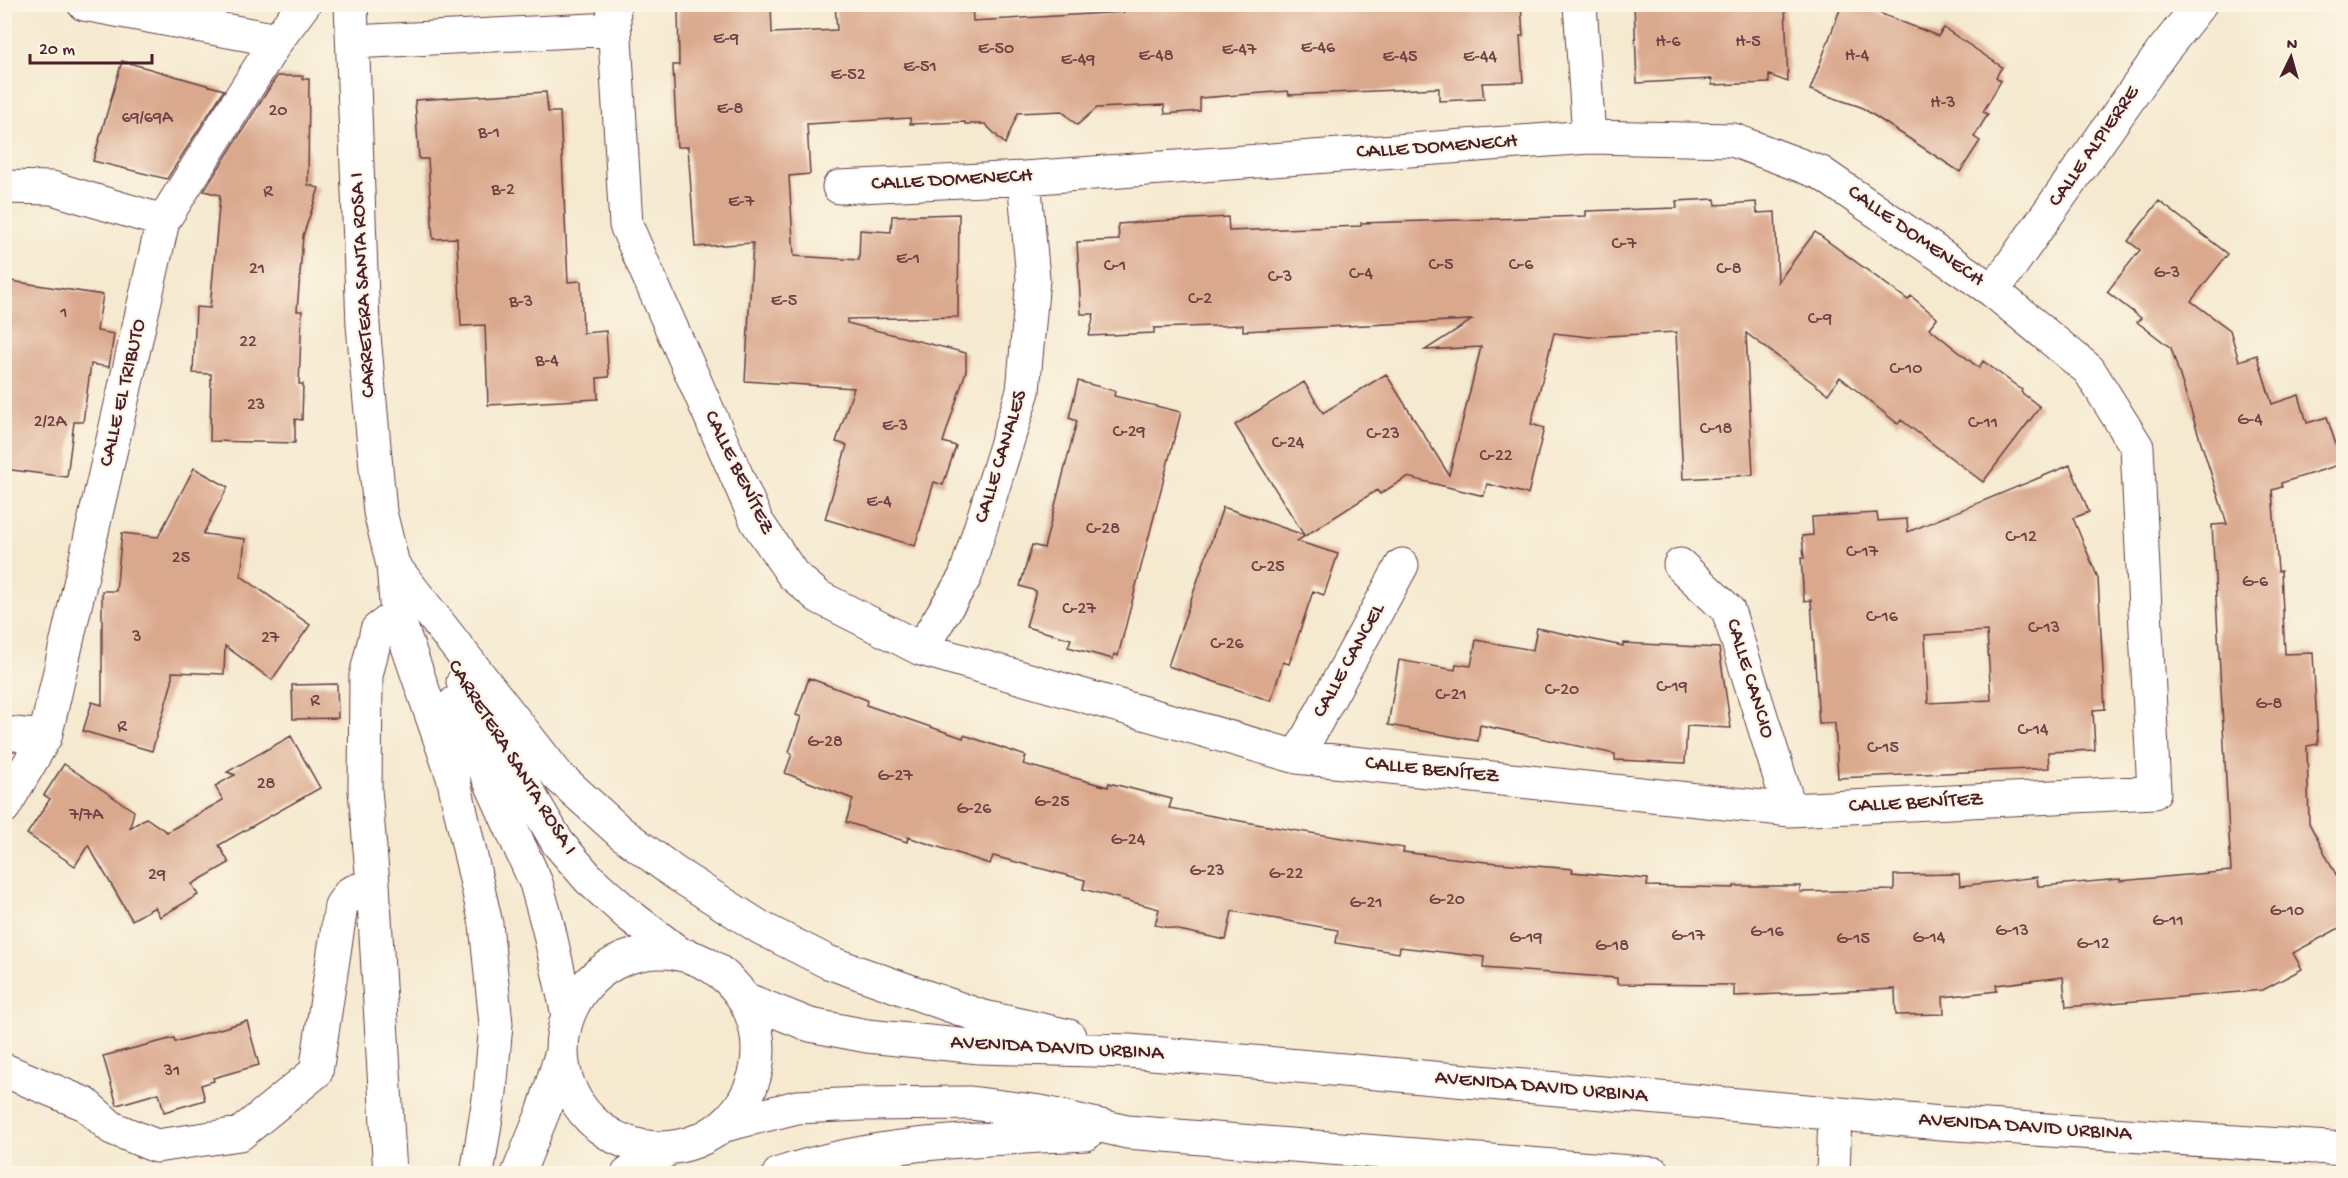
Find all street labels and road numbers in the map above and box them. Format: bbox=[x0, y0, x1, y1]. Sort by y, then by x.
street label: CALLE ALPIERRE bbox=[2044, 81, 2147, 212]
street label: CALLE DOMENECH bbox=[1356, 130, 1519, 166]
street label: CALLE DOMENECH bbox=[871, 164, 1034, 198]
street label: CARRETERA SANTA ROSA I bbox=[346, 172, 382, 398]
street label: CALLE DOMENECH bbox=[1842, 180, 1989, 294]
street label: CALLE EL TRIBUTO bbox=[95, 316, 153, 469]
street label: CALLE CANALES bbox=[970, 387, 1034, 526]
street label: CALLE BENÍTEZ bbox=[697, 407, 779, 539]
street label: CALLE CANCEL bbox=[1308, 598, 1392, 723]
street label: CALLE CANCIO bbox=[1719, 616, 1779, 742]
street label: CARRETERA SANTA ROSA I bbox=[441, 656, 581, 860]
street label: CALLE BENÍTEZ bbox=[1364, 752, 1501, 791]
street label: CALLE BENÍTEZ bbox=[1848, 788, 1984, 820]
street label: AVENIDA DAVID URBINA bbox=[950, 1031, 1166, 1067]
street label: AVENIDA DAVID URBINA bbox=[1434, 1066, 1650, 1110]
street label: AVENIDA DAVID URBINA bbox=[1918, 1108, 2134, 1148]

